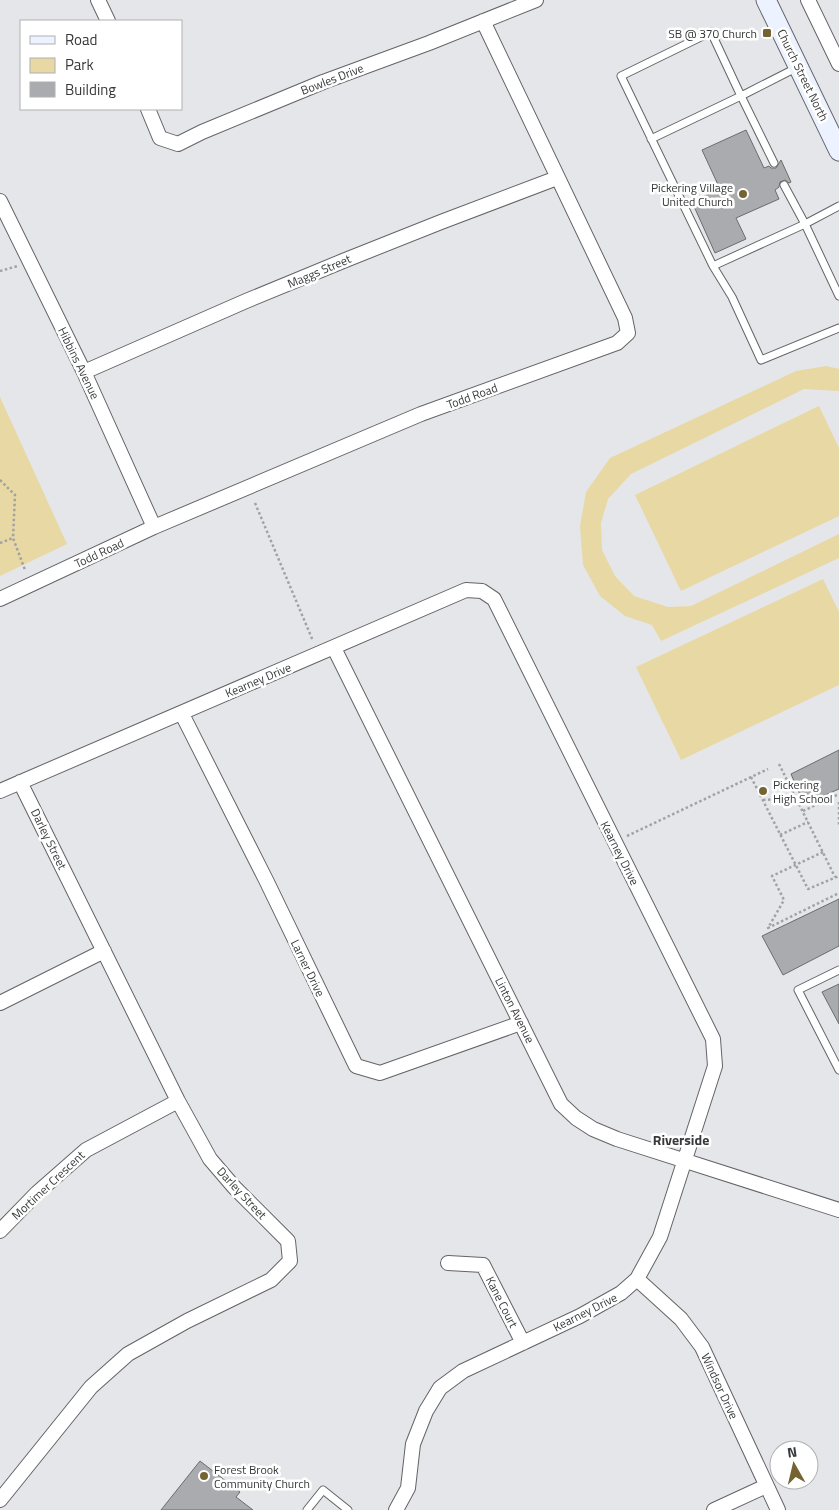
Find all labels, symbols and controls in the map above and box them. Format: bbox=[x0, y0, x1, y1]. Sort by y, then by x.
legend bbox=[20, 20, 182, 110]
place label: SB @ 370 Church bbox=[668, 24, 757, 43]
street label: Church Street North bbox=[772, 26, 834, 124]
marker: SB @ 370 Church bbox=[761, 27, 773, 39]
text: Road bbox=[65, 28, 97, 51]
text: Park bbox=[65, 53, 94, 76]
street label: Bowles Drive bbox=[298, 58, 366, 100]
text: Building bbox=[65, 78, 116, 101]
place label: Pickering Village United Church bbox=[651, 178, 733, 211]
marker: Pickering Village United Church bbox=[737, 188, 749, 200]
street label: Maggs Street bbox=[284, 249, 355, 293]
street label: Hibbins Avenue bbox=[53, 324, 105, 402]
street label: Todd Road bbox=[444, 378, 500, 414]
street label: Todd Road bbox=[71, 533, 127, 573]
street label: Kearney Drive bbox=[222, 658, 294, 702]
place label: Pickering High School bbox=[773, 775, 833, 808]
marker: Pickering High School bbox=[757, 785, 769, 797]
street label: Darley Street bbox=[26, 805, 72, 874]
street label: Kearney Drive bbox=[596, 818, 644, 888]
street label: Larner Drive bbox=[286, 936, 330, 1000]
street label: Linton Avenue bbox=[490, 974, 540, 1046]
district label: Riverside bbox=[653, 1129, 709, 1150]
street label: Mortimer Crescent bbox=[7, 1145, 90, 1224]
street label: Darley Street bbox=[213, 1162, 272, 1224]
street label: Kane Court bbox=[481, 1273, 523, 1332]
street label: Kearney Drive bbox=[550, 1288, 620, 1336]
street label: Windsor Drive bbox=[696, 1350, 744, 1422]
north arrow bbox=[769, 1440, 819, 1490]
text: N bbox=[786, 1441, 798, 1463]
place label: Forest Brook Community Church bbox=[214, 1460, 310, 1493]
marker: Forest Brook Community Church bbox=[198, 1470, 210, 1482]

